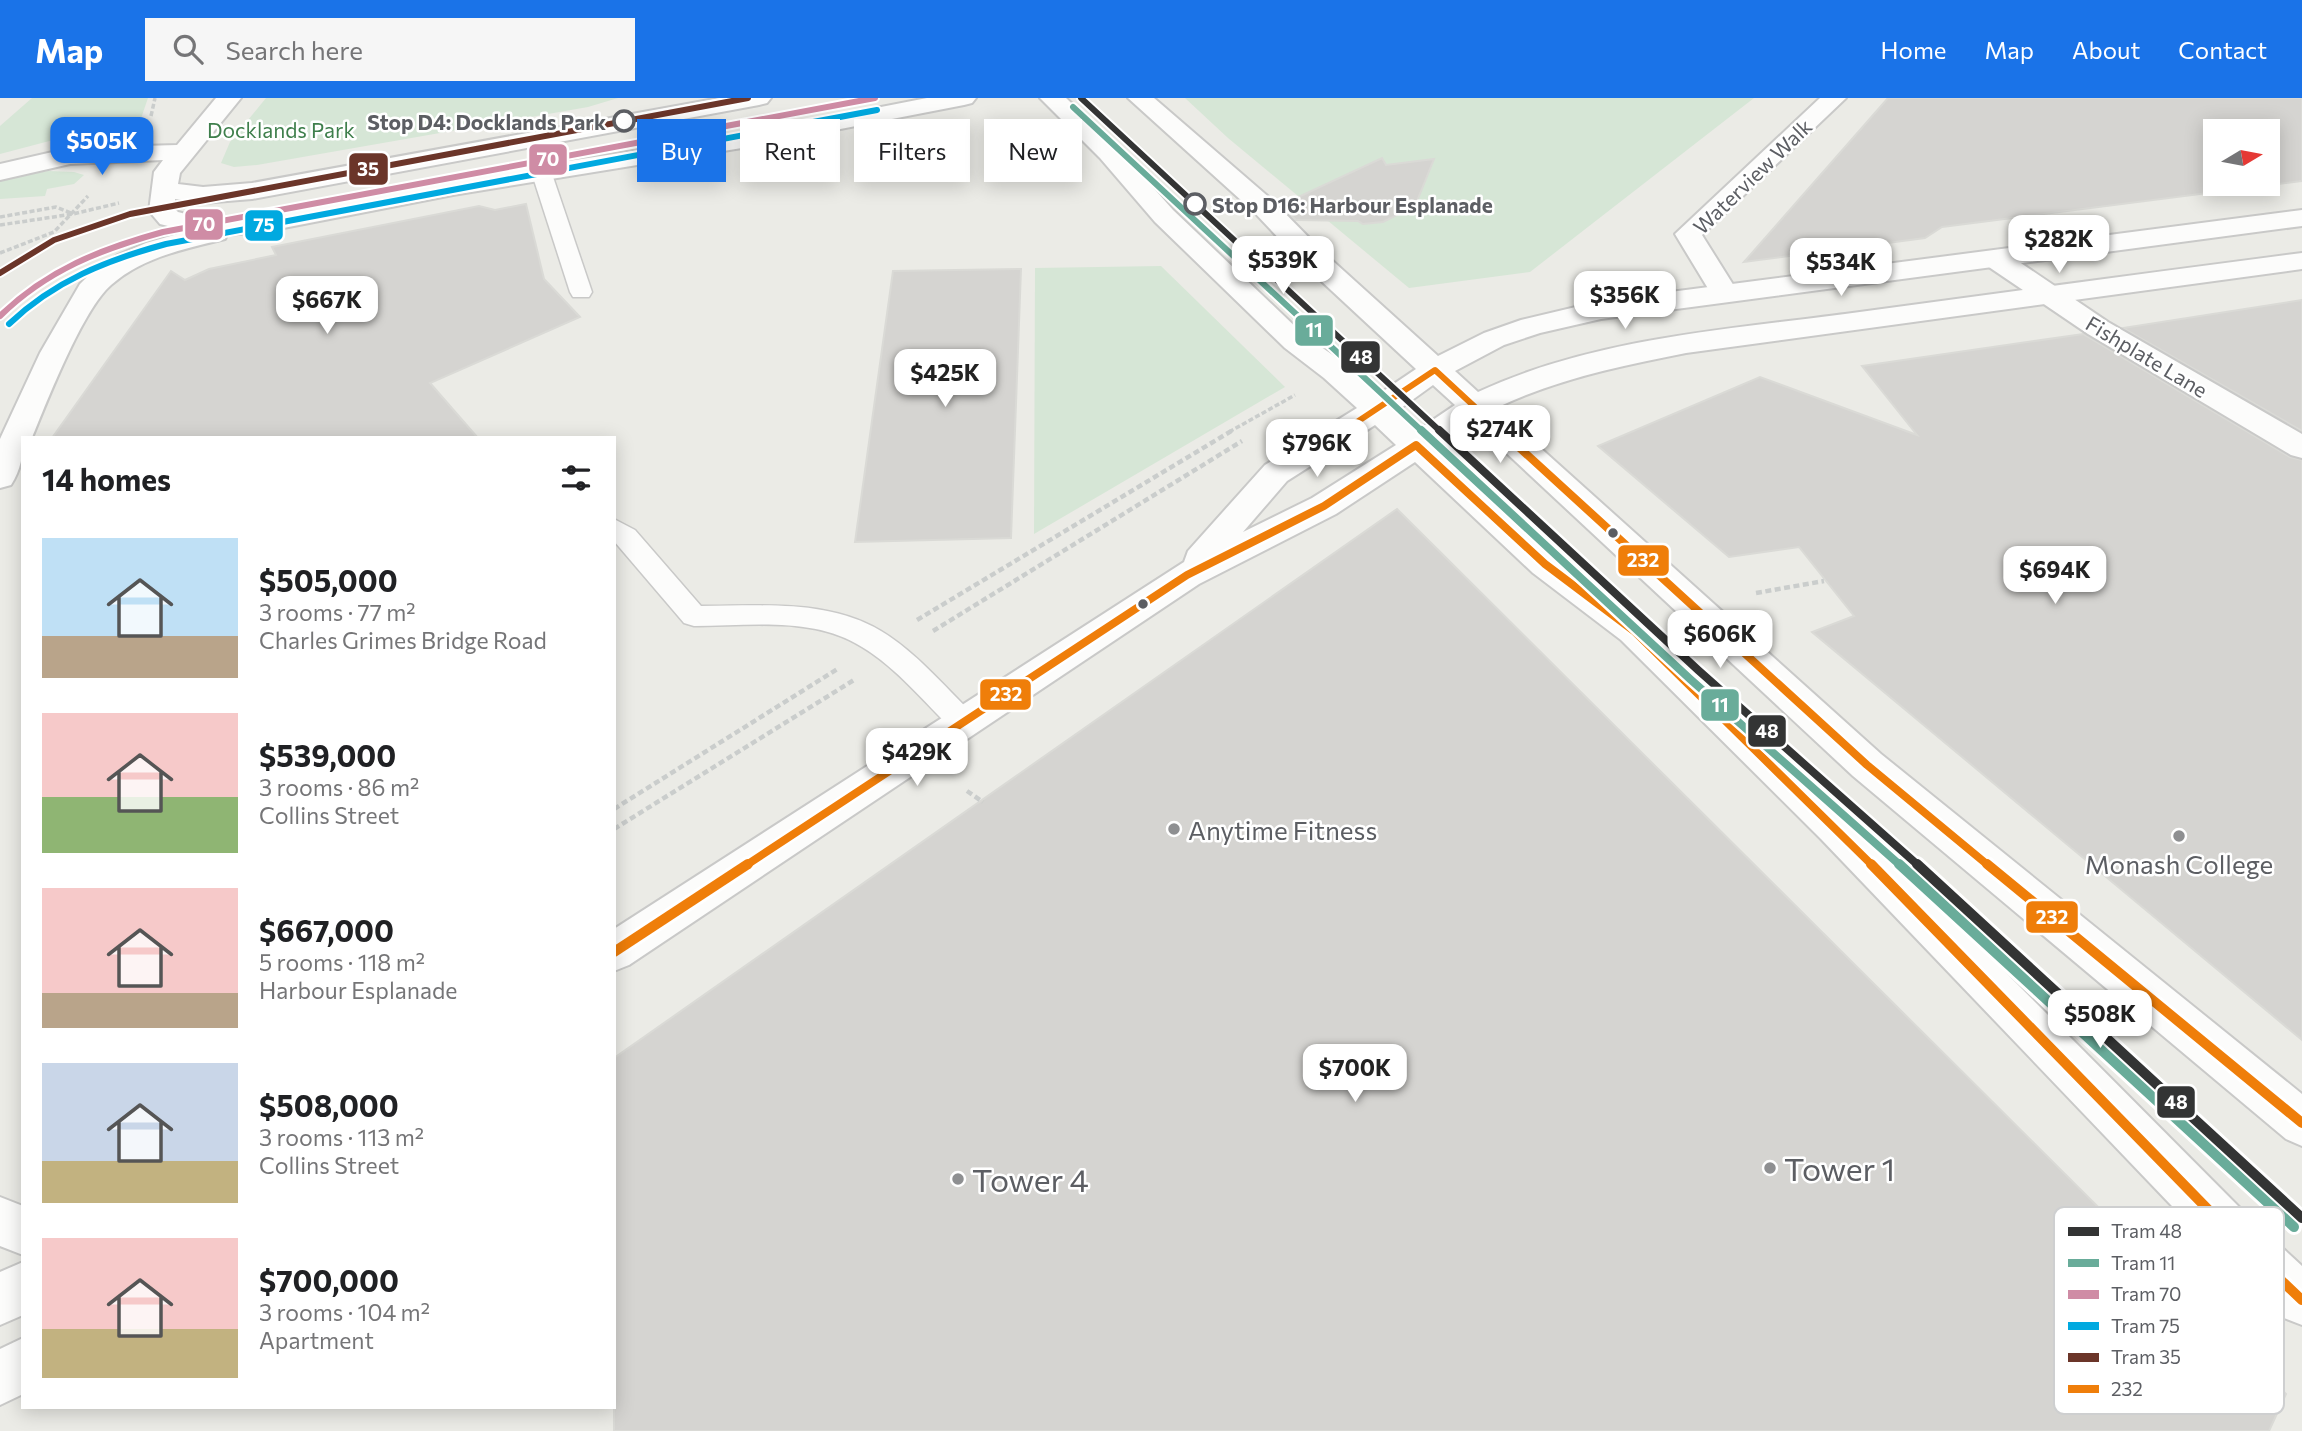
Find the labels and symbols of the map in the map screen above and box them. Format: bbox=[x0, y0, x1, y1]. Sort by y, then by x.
place label: Stop D4: Docklands Park bbox=[367, 109, 606, 134]
marker: Stop D4: Docklands Park bbox=[613, 110, 635, 132]
street label: Waterview Walk bbox=[1688, 113, 1816, 239]
park label: Docklands Park bbox=[207, 117, 355, 142]
pin: $505K bbox=[53, 118, 151, 177]
north arrow bbox=[2203, 119, 2280, 196]
line badge: 70 bbox=[528, 143, 568, 176]
text: 70 bbox=[537, 147, 559, 170]
line badge: 35 bbox=[348, 152, 389, 186]
text: 35 bbox=[357, 157, 379, 180]
place label: Stop D16: Harbour Esplanade bbox=[1212, 192, 1493, 217]
marker: Stop D16: Harbour Esplanade bbox=[1184, 193, 1206, 215]
line badge: 70 bbox=[184, 208, 224, 241]
line badge: 75 bbox=[244, 209, 284, 242]
text: 70 bbox=[193, 212, 215, 235]
text: 75 bbox=[253, 213, 275, 236]
pin: $282K bbox=[2010, 216, 2108, 275]
pin: $539K bbox=[1234, 236, 1332, 296]
pin: $534K bbox=[1792, 238, 1890, 298]
pin: $356K bbox=[1576, 272, 1674, 331]
pin: $667K bbox=[278, 276, 376, 336]
street label: Fishplate Lane bbox=[2082, 310, 2212, 402]
line badge: 11 bbox=[1294, 314, 1334, 347]
text: 11 bbox=[1305, 318, 1323, 341]
line badge: 48 bbox=[1340, 340, 1381, 374]
text: 48 bbox=[1349, 345, 1373, 368]
pin: $425K bbox=[896, 350, 994, 409]
pin: $274K bbox=[1451, 406, 1549, 465]
pin: $796K bbox=[1268, 420, 1366, 479]
unlabelled marker bbox=[1606, 526, 1620, 540]
line badge: 232 bbox=[1617, 544, 1670, 577]
pin: $694K bbox=[2006, 546, 2104, 606]
text: 232 bbox=[1627, 548, 1659, 571]
unlabelled marker bbox=[1136, 597, 1150, 611]
pin: $606K bbox=[1671, 610, 1769, 670]
line badge: 232 bbox=[979, 678, 1032, 711]
text: 232 bbox=[990, 682, 1022, 705]
line badge: 11 bbox=[1700, 688, 1740, 722]
text: 11 bbox=[1711, 693, 1729, 716]
line badge: 48 bbox=[1747, 714, 1787, 748]
text: 48 bbox=[1755, 719, 1779, 742]
pin: $429K bbox=[868, 728, 966, 788]
place label: Anytime Fitness bbox=[1188, 814, 1377, 845]
marker: Anytime Fitness bbox=[1166, 821, 1182, 837]
marker: Monash College bbox=[2171, 828, 2187, 844]
place label: Monash College bbox=[2085, 848, 2273, 879]
line badge: 232 bbox=[2025, 900, 2079, 934]
text: 232 bbox=[2036, 905, 2068, 928]
pin: $508K bbox=[2051, 990, 2149, 1050]
pin: $700K bbox=[1306, 1044, 1404, 1104]
line badge: 48 bbox=[2156, 1085, 2196, 1119]
text: 48 bbox=[2164, 1090, 2188, 1113]
place label: Tower 1 bbox=[1784, 1148, 1895, 1188]
place label: Tower 4 bbox=[972, 1159, 1089, 1199]
marker: Tower 1 bbox=[1762, 1160, 1778, 1176]
marker: Tower 4 bbox=[950, 1171, 966, 1187]
legend bbox=[2054, 1207, 2284, 1414]
text: Tram 48 bbox=[2111, 1219, 2182, 1242]
text: Tram 11 bbox=[2111, 1251, 2175, 1274]
text: Tram 70 bbox=[2111, 1282, 2182, 1305]
text: Tram 75 bbox=[2111, 1314, 2180, 1337]
text: Tram 35 bbox=[2111, 1345, 2181, 1368]
text: 232 bbox=[2111, 1377, 2143, 1400]

